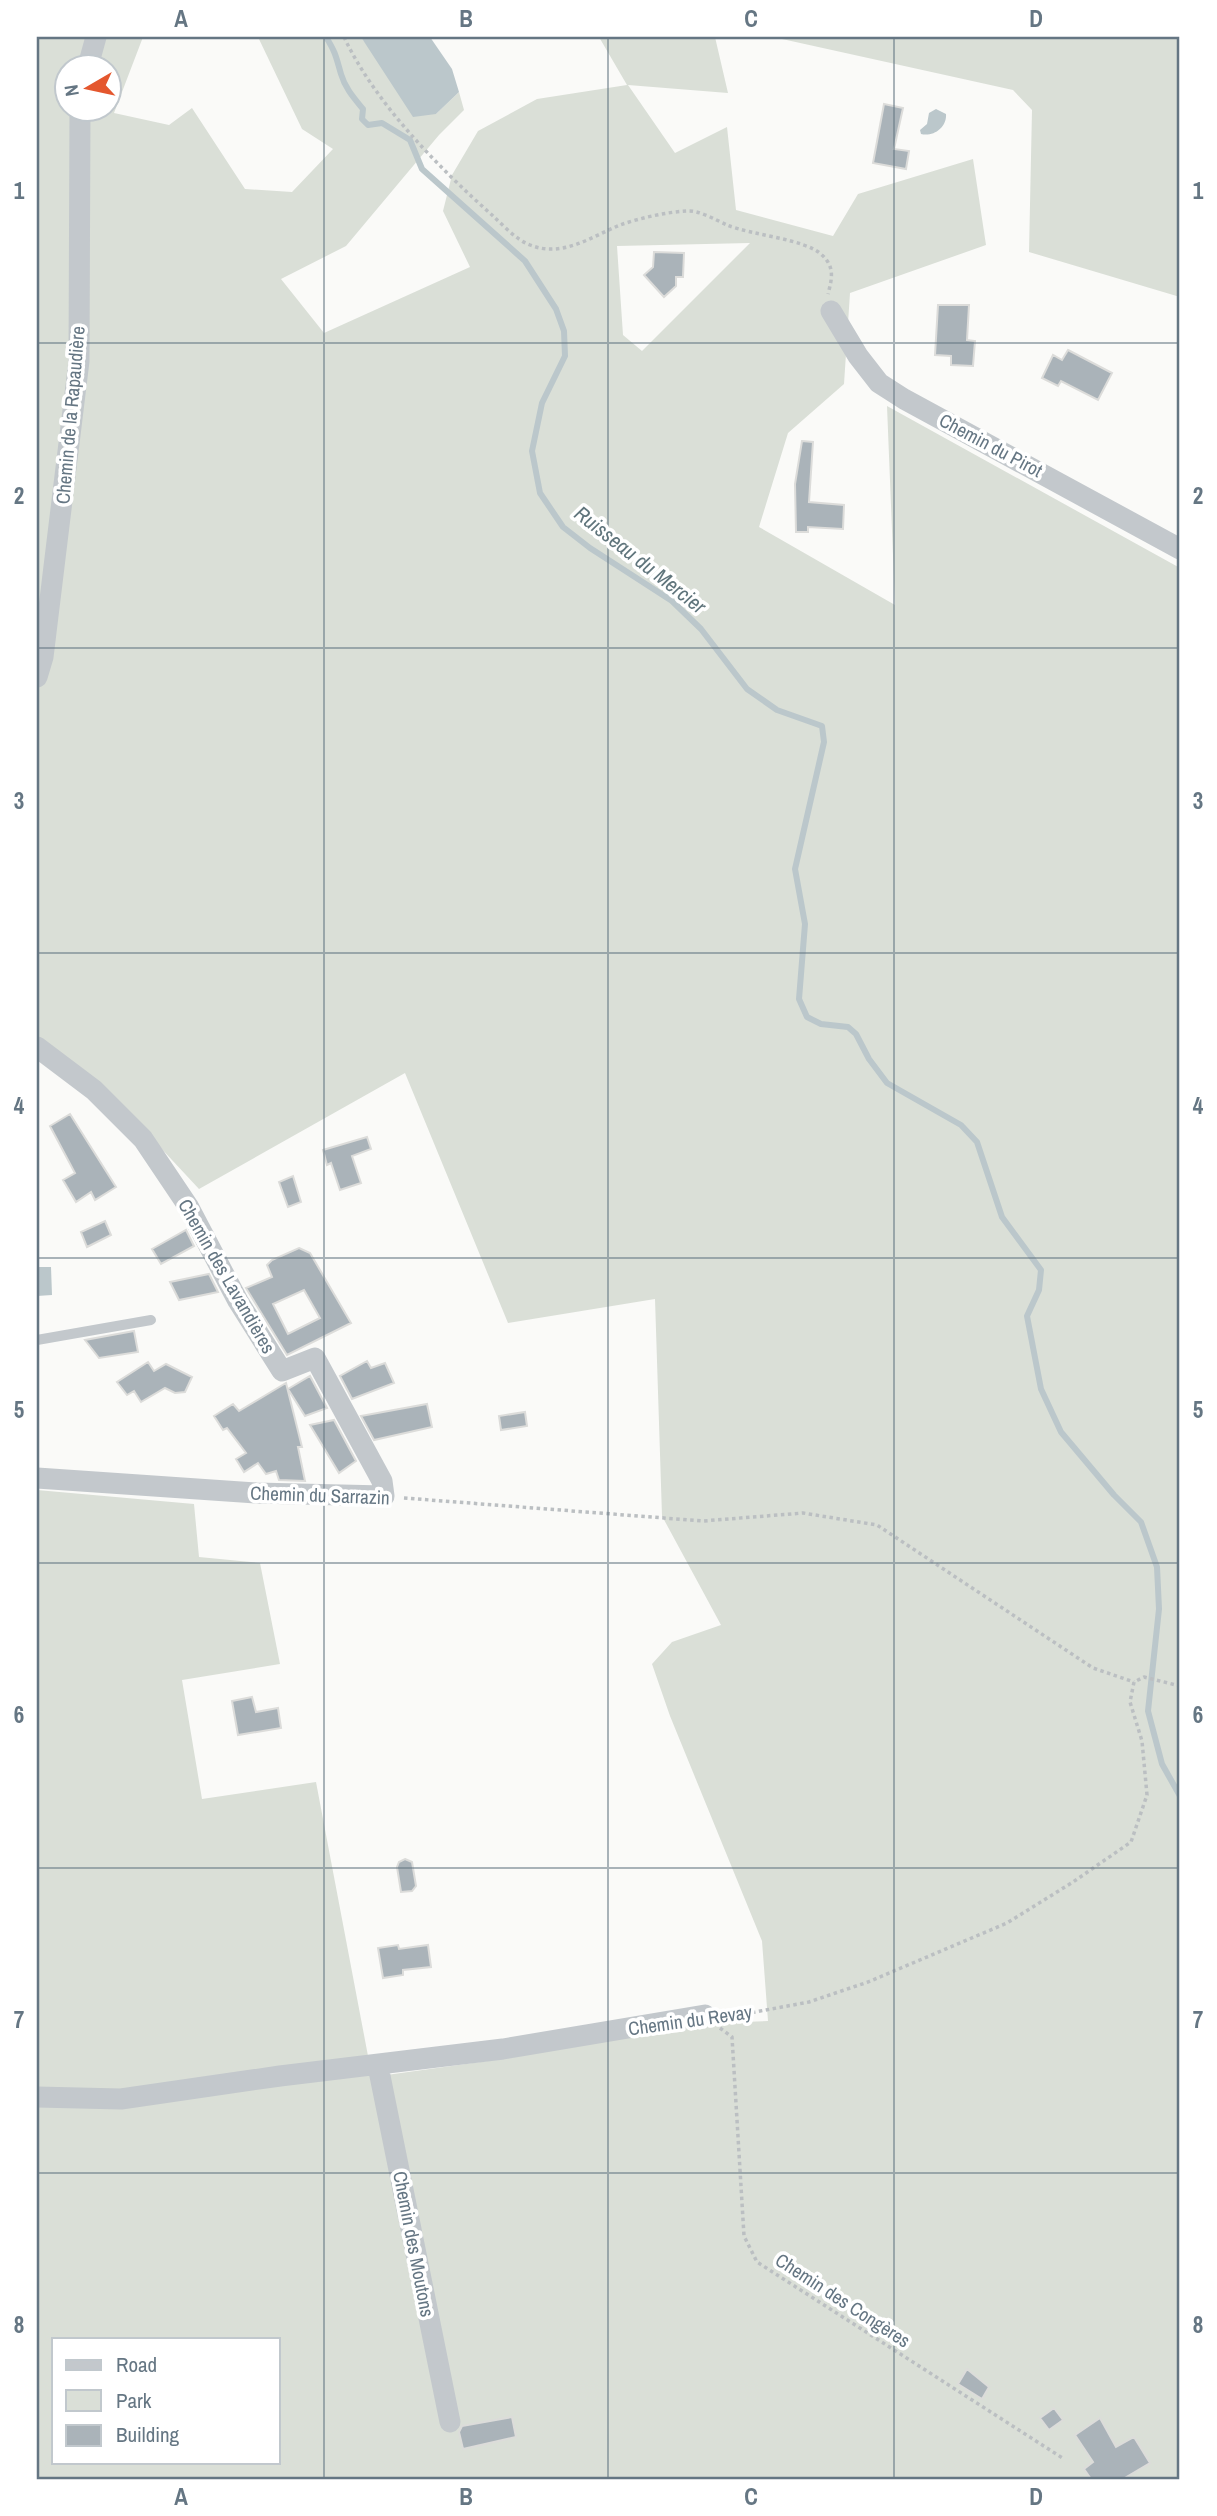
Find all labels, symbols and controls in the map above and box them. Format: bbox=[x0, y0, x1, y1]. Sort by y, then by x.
text: A bbox=[174, 3, 188, 34]
text: B bbox=[459, 3, 473, 34]
text: C bbox=[744, 3, 758, 34]
text: D bbox=[1029, 3, 1043, 34]
north arrow bbox=[52, 52, 122, 122]
text: N bbox=[57, 83, 85, 98]
text: 1 bbox=[14, 175, 25, 206]
text: 1 bbox=[1193, 175, 1204, 206]
street label: Chemin de la Rapaudière bbox=[49, 325, 91, 505]
street label: Chemin du Pirot bbox=[935, 407, 1048, 483]
text: 2 bbox=[14, 480, 24, 511]
text: 2 bbox=[1193, 480, 1203, 511]
water label: Ruisseau du Mercier bbox=[568, 499, 713, 621]
text: 3 bbox=[14, 785, 24, 816]
text: 3 bbox=[1193, 785, 1203, 816]
text: 4 bbox=[14, 1090, 25, 1121]
text: 4 bbox=[1193, 1090, 1204, 1121]
street label: Chemin des Lavandières bbox=[172, 1194, 282, 1358]
text: 5 bbox=[14, 1394, 24, 1425]
text: 5 bbox=[1193, 1394, 1203, 1425]
street label: Chemin du Sarrazin bbox=[250, 1480, 390, 1510]
text: 6 bbox=[14, 1699, 24, 1730]
text: 6 bbox=[1193, 1699, 1203, 1730]
street label: Chemin du Revay bbox=[626, 1998, 754, 2042]
text: 7 bbox=[14, 2004, 24, 2035]
text: 7 bbox=[1193, 2004, 1203, 2035]
street label: Chemin des Moutons bbox=[387, 2169, 441, 2319]
street label: Chemin des Congères bbox=[771, 2247, 916, 2353]
text: 8 bbox=[14, 2309, 24, 2340]
text: 8 bbox=[1193, 2309, 1203, 2340]
legend bbox=[52, 2338, 280, 2464]
text: Road bbox=[116, 2350, 157, 2379]
text: Park bbox=[116, 2386, 152, 2415]
text: Building bbox=[116, 2420, 180, 2449]
text: A bbox=[174, 2481, 188, 2512]
text: B bbox=[459, 2481, 473, 2512]
text: C bbox=[744, 2481, 758, 2512]
text: D bbox=[1029, 2481, 1043, 2512]

